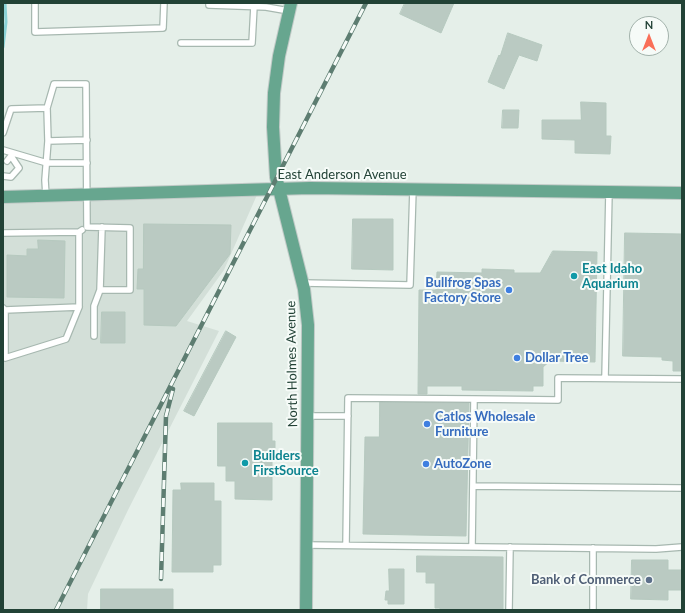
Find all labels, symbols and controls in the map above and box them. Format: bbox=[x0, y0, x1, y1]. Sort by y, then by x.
north arrow bbox=[629, 16, 669, 56]
text: N bbox=[645, 18, 653, 31]
street label: East Anderson Avenue bbox=[278, 167, 406, 183]
place label: East Idaho Aquarium bbox=[582, 261, 642, 292]
marker: East Idaho Aquarium bbox=[569, 271, 579, 281]
place label: Bullfrog Spas Factory Store bbox=[424, 275, 501, 306]
marker: Bullfrog Spas Factory Store bbox=[504, 285, 514, 295]
street label: North Holmes Avenue bbox=[283, 300, 301, 428]
place label: Dollar Tree bbox=[525, 350, 588, 366]
marker: Dollar Tree bbox=[512, 353, 522, 363]
place label: Catlos Wholesale Furniture bbox=[435, 409, 536, 440]
marker: Catlos Wholesale Furniture bbox=[422, 419, 432, 429]
place label: Builders FirstSource bbox=[253, 448, 319, 479]
place label: AutoZone bbox=[434, 456, 492, 472]
marker: Builders FirstSource bbox=[240, 458, 250, 468]
marker: AutoZone bbox=[421, 459, 431, 469]
place label: Bank of Commerce bbox=[531, 572, 641, 588]
marker: Bank of Commerce bbox=[644, 575, 654, 585]

